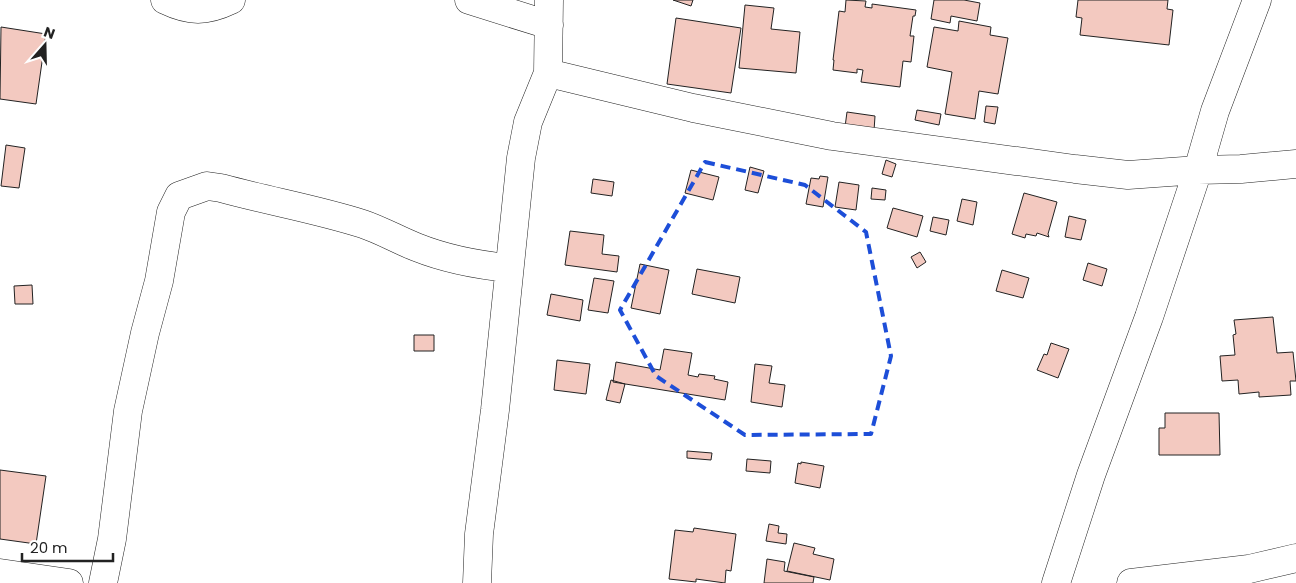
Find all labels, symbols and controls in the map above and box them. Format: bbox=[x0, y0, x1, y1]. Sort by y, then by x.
north arrow bbox=[20, 20, 70, 70]
text: N bbox=[41, 22, 58, 44]
scale bar bbox=[22, 530, 114, 562]
text: 20 m bbox=[30, 537, 68, 558]

